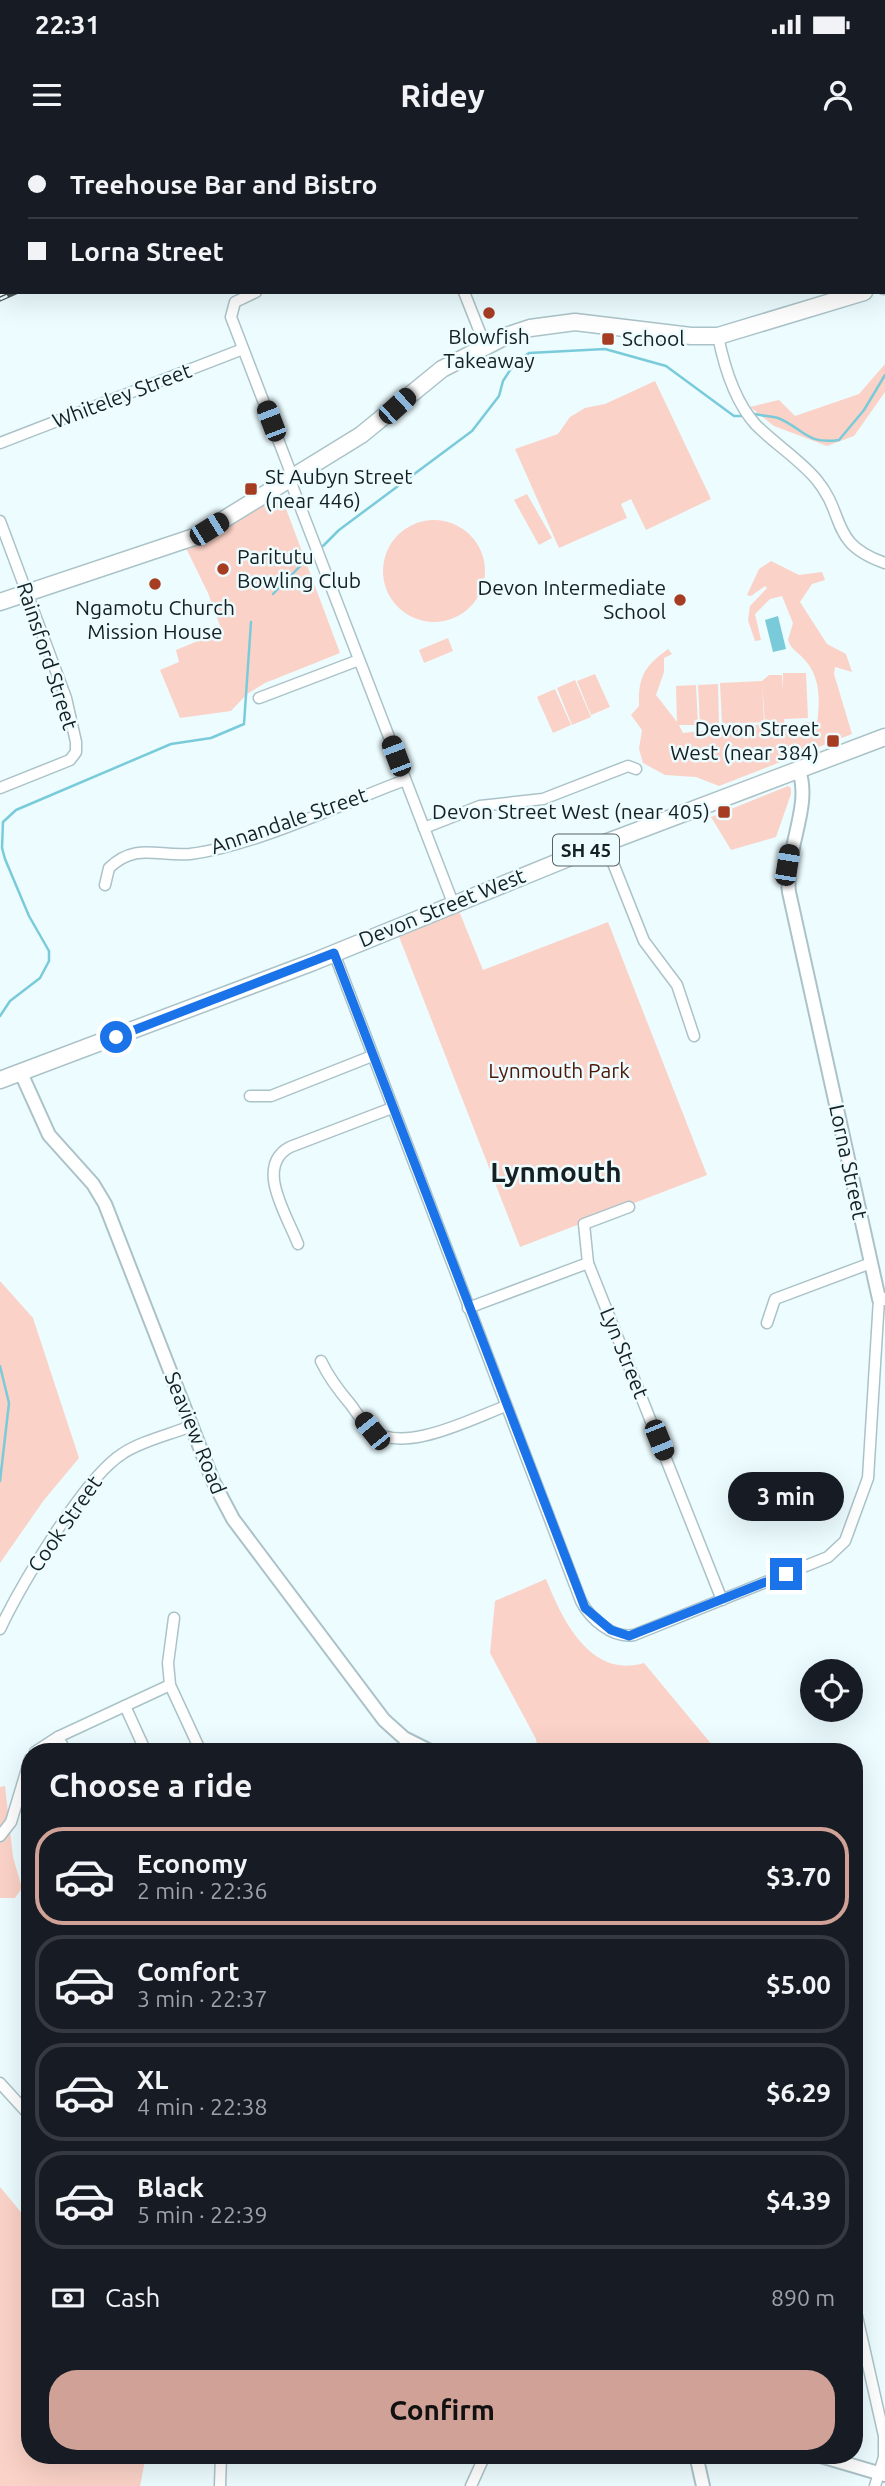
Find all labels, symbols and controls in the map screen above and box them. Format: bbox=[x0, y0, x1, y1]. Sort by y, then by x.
text: 22:31 bbox=[35, 10, 100, 39]
icon: menu bbox=[28, 76, 66, 114]
icon: person bbox=[819, 76, 857, 114]
text: Ridey bbox=[400, 77, 485, 113]
text: Treehouse Bar and Bistro bbox=[70, 170, 377, 199]
text: Lorna Street bbox=[70, 237, 224, 266]
marker: Blowfish Takeaway bbox=[481, 305, 497, 321]
place label: Blowfish Takeaway bbox=[443, 324, 535, 372]
place label: School bbox=[622, 326, 685, 350]
marker: School bbox=[600, 331, 616, 347]
street label: Whiteley Street bbox=[49, 358, 195, 433]
car bbox=[375, 384, 420, 428]
car bbox=[254, 398, 289, 444]
place label: St Aubyn Street (near 446) bbox=[265, 464, 413, 512]
marker: St Aubyn Street (near 446) bbox=[243, 481, 259, 497]
car bbox=[186, 509, 233, 549]
place label: Paritutu Bowling Club bbox=[237, 544, 361, 592]
marker: Paritutu Bowling Club bbox=[215, 561, 231, 577]
place label: Devon Intermediate School bbox=[477, 575, 666, 623]
marker: Ngamotu Church Mission House bbox=[147, 576, 163, 592]
street label: Rainsford Street bbox=[13, 579, 83, 733]
marker: Devon Intermediate School bbox=[672, 592, 688, 608]
place label: Ngamotu Church Mission House bbox=[75, 595, 235, 643]
place label: Devon Street West (near 384) bbox=[670, 716, 819, 764]
car bbox=[379, 733, 414, 779]
marker: Devon Street West (near 384) bbox=[825, 733, 841, 749]
street label: Annandale Street bbox=[207, 782, 370, 858]
place label: Devon Street West (near 405) bbox=[432, 799, 710, 823]
marker: Devon Street West (near 405) bbox=[716, 804, 732, 820]
road number: SH 45 bbox=[553, 834, 619, 866]
car bbox=[774, 843, 801, 887]
street label: Devon Street West bbox=[355, 863, 528, 951]
route start bbox=[100, 1021, 132, 1053]
park label: Lynmouth Park bbox=[488, 1058, 630, 1082]
street label: Lorna Street bbox=[825, 1102, 873, 1222]
district label: Lynmouth bbox=[490, 1156, 622, 1187]
street label: Lyn Street bbox=[596, 1304, 654, 1402]
street label: Seaview Road bbox=[160, 1368, 231, 1497]
car bbox=[351, 1408, 394, 1454]
car bbox=[642, 1417, 677, 1463]
street label: Cook Street bbox=[22, 1471, 106, 1576]
callout: 3 min bbox=[728, 1472, 844, 1522]
text: 3 min bbox=[757, 1484, 815, 1509]
route end bbox=[770, 1558, 802, 1590]
map controls bbox=[800, 1659, 863, 1722]
button: locate bbox=[800, 1659, 863, 1722]
text: Choose a ride bbox=[49, 1767, 252, 1803]
icon: car bbox=[53, 1845, 116, 1908]
text: Economy bbox=[137, 1849, 247, 1878]
text: $3.70 bbox=[766, 1862, 831, 1891]
text: 2 min · 22:36 bbox=[137, 1878, 268, 1903]
icon: car bbox=[53, 1953, 116, 2016]
text: Comfort bbox=[137, 1957, 240, 1986]
text: $5.00 bbox=[766, 1970, 831, 1999]
text: 3 min · 22:37 bbox=[137, 1986, 268, 2011]
icon: car bbox=[53, 2061, 116, 2124]
text: XL bbox=[137, 2065, 168, 2094]
text: $6.29 bbox=[766, 2078, 831, 2107]
text: 4 min · 22:38 bbox=[137, 2094, 268, 2119]
icon: car bbox=[53, 2169, 116, 2232]
text: Black bbox=[137, 2173, 204, 2202]
text: $4.39 bbox=[766, 2186, 831, 2215]
text: 5 min · 22:39 bbox=[137, 2202, 268, 2227]
icon: cash bbox=[49, 2279, 87, 2317]
text: Cash bbox=[105, 2283, 160, 2312]
text: 890 m bbox=[771, 2285, 835, 2310]
button: Confirm bbox=[49, 2370, 835, 2450]

